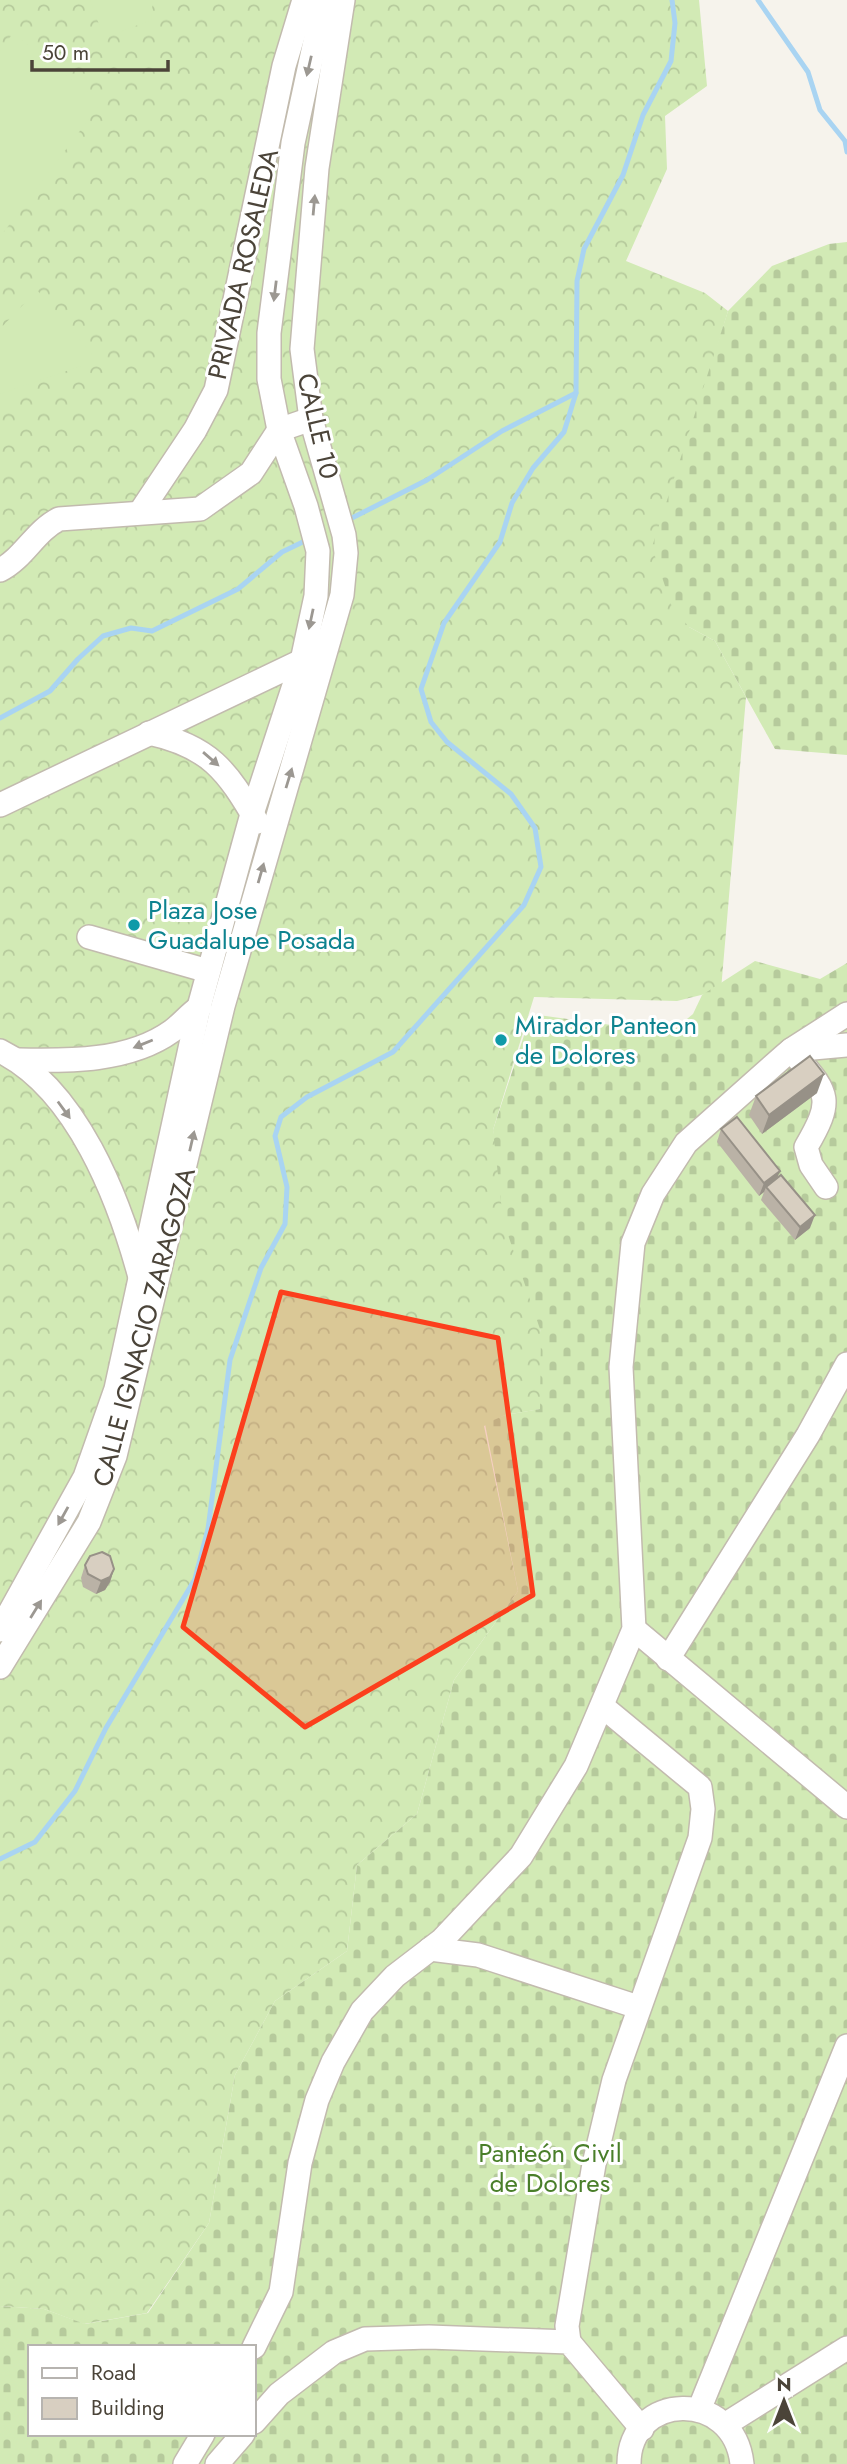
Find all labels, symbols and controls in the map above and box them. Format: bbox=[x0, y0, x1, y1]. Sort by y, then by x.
scale bar bbox=[32, 28, 168, 72]
text: 50 m bbox=[42, 38, 89, 68]
one-way arrow bbox=[303, 56, 314, 78]
street label: PRIVADA ROSALEDA bbox=[198, 144, 288, 383]
one-way arrow bbox=[309, 194, 320, 216]
one-way arrow bbox=[269, 280, 280, 302]
street label: CALLE 10 bbox=[287, 369, 349, 483]
one-way arrow bbox=[306, 608, 317, 630]
one-way arrow bbox=[202, 750, 219, 766]
one-way arrow bbox=[284, 767, 294, 788]
one-way arrow bbox=[256, 862, 267, 884]
place label: Plaza Jose Guadalupe Posada bbox=[148, 891, 355, 959]
marker: Plaza Jose Guadalupe Posada bbox=[126, 917, 142, 933]
place label: Mirador Panteon de Dolores bbox=[515, 1006, 697, 1074]
marker: Mirador Panteon de Dolores bbox=[493, 1032, 509, 1048]
one-way arrow bbox=[132, 1039, 153, 1050]
one-way arrow bbox=[57, 1101, 71, 1120]
one-way arrow bbox=[187, 1130, 198, 1152]
street label: CALLE IGNACIO ZARAGOZA bbox=[83, 1162, 205, 1491]
one-way arrow bbox=[57, 1507, 69, 1526]
one-way arrow bbox=[30, 1600, 43, 1619]
park label: Panteón Civil de Dolores bbox=[478, 2134, 622, 2202]
legend bbox=[28, 2345, 256, 2436]
text: Road bbox=[91, 2358, 136, 2388]
north arrow bbox=[749, 2366, 819, 2436]
text: N bbox=[776, 2371, 792, 2398]
text: Building bbox=[91, 2393, 164, 2423]

